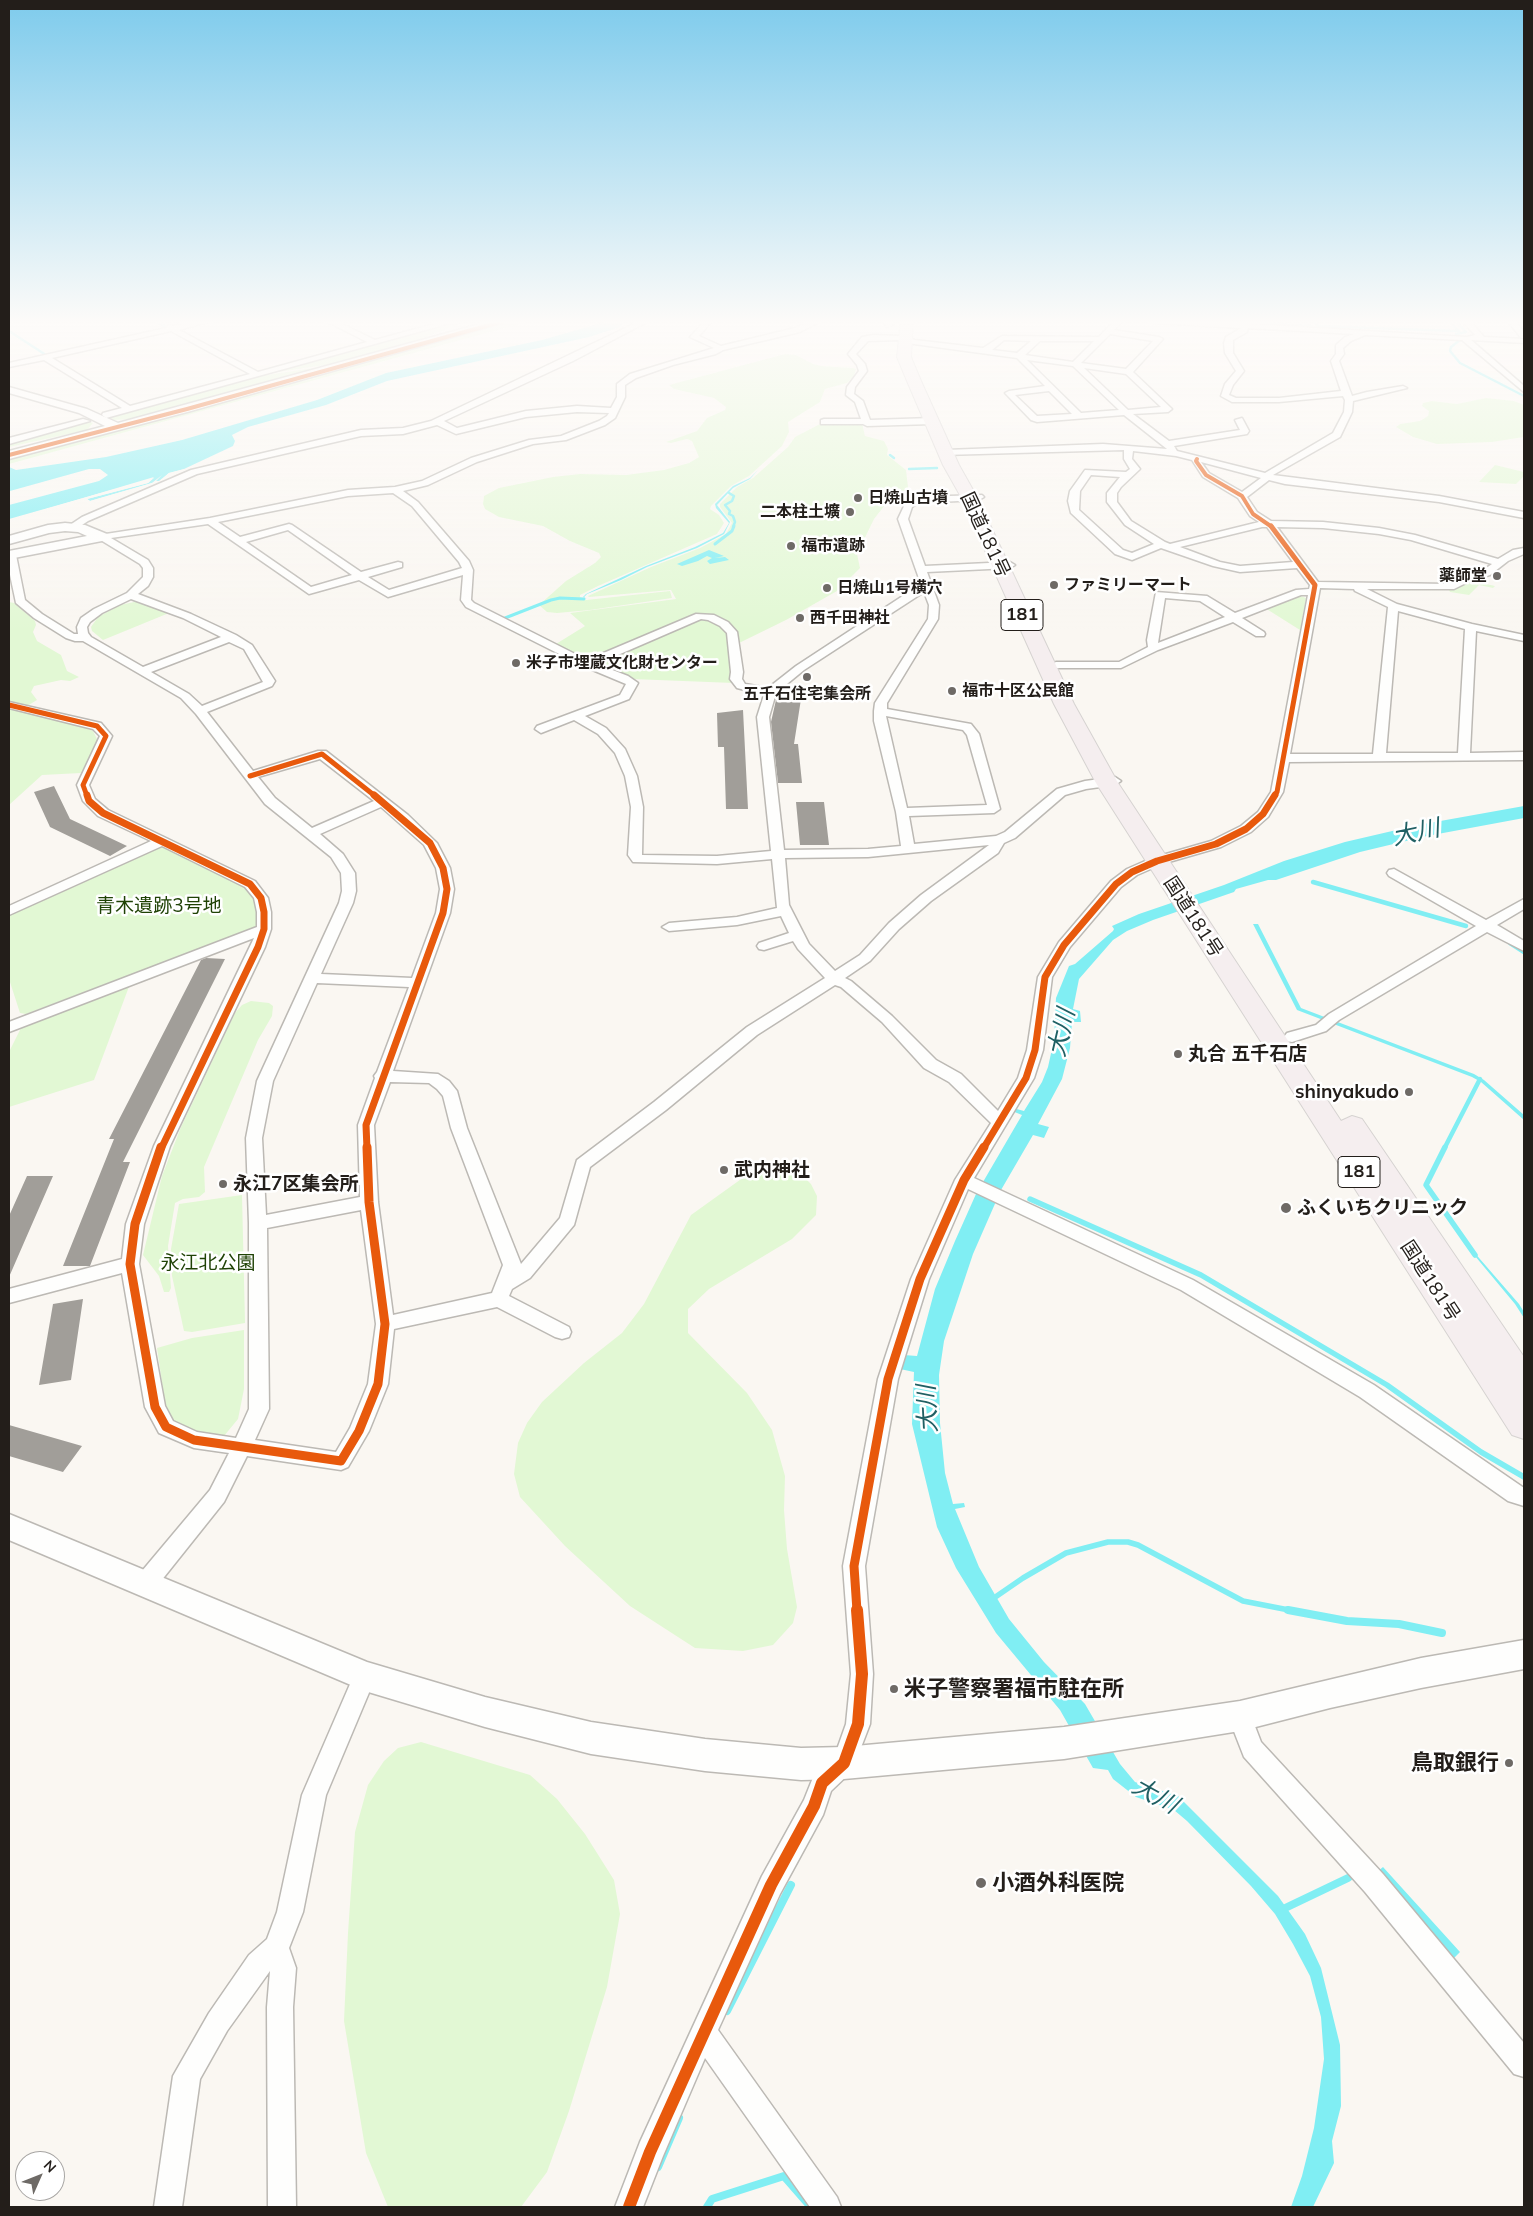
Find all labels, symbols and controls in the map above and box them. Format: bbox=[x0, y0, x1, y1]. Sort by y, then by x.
place label: 日焼山古墳 bbox=[868, 488, 948, 508]
street label: 国道181号 bbox=[955, 489, 1015, 581]
marker: 日焼山古墳 bbox=[852, 492, 864, 504]
place label: 二本柱土壙 bbox=[760, 502, 840, 522]
marker: 二本柱土壙 bbox=[844, 506, 856, 518]
place label: 福市遺跡 bbox=[801, 536, 865, 556]
marker: 福市遺跡 bbox=[785, 540, 797, 552]
place label: 薬師堂 bbox=[1439, 566, 1487, 586]
marker: 薬師堂 bbox=[1491, 570, 1503, 582]
place label: ファミリーマート bbox=[1064, 575, 1192, 595]
place label: 日焼山1号横穴 bbox=[837, 578, 943, 598]
marker: ファミリーマート bbox=[1048, 579, 1060, 591]
marker: 日焼山1号横穴 bbox=[821, 582, 833, 594]
road number: 181 bbox=[1001, 600, 1043, 630]
place label: 西千田神社 bbox=[810, 608, 890, 628]
marker: 西千田神社 bbox=[794, 612, 806, 624]
place label: 米子市埋蔵文化財センター bbox=[526, 653, 718, 673]
marker: 米子市埋蔵文化財センター bbox=[510, 657, 522, 669]
marker: 五千石住宅集会所 bbox=[801, 671, 813, 683]
place label: 福市十区公民館 bbox=[962, 681, 1074, 701]
place label: 五千石住宅集会所 bbox=[743, 684, 871, 704]
marker: 福市十区公民館 bbox=[946, 685, 958, 697]
water label: 大川 bbox=[1390, 814, 1442, 852]
street label: 国道181号 bbox=[1159, 873, 1227, 961]
park label: 青木遺跡3号地 bbox=[96, 895, 222, 917]
water label: 大川 bbox=[1043, 1006, 1081, 1060]
place label: 丸合 五千石店 bbox=[1188, 1043, 1307, 1065]
marker: 丸合 五千石店 bbox=[1172, 1048, 1184, 1060]
place label: shinyakudo bbox=[1295, 1081, 1399, 1103]
marker: shinyakudo bbox=[1403, 1086, 1415, 1098]
road number: 181 bbox=[1338, 1156, 1380, 1188]
place label: 武内神社 bbox=[734, 1159, 810, 1181]
marker: 武内神社 bbox=[718, 1164, 730, 1176]
place label: 永江7区集会所 bbox=[233, 1173, 358, 1195]
marker: 永江7区集会所 bbox=[217, 1178, 229, 1190]
place label: ふくいちクリニック bbox=[1297, 1197, 1468, 1219]
marker: ふくいちクリニック bbox=[1279, 1201, 1293, 1215]
street label: 国道181号 bbox=[1396, 1237, 1464, 1325]
park label: 永江北公園 bbox=[161, 1252, 255, 1274]
water label: 大川 bbox=[912, 1384, 944, 1434]
place label: 米子警察署福市駐在所 bbox=[904, 1676, 1124, 1702]
marker: 米子警察署福市駐在所 bbox=[888, 1683, 900, 1695]
place label: 鳥取銀行 bbox=[1411, 1750, 1499, 1776]
marker: 鳥取銀行 bbox=[1503, 1757, 1515, 1769]
water label: 大川 bbox=[1127, 1772, 1183, 1820]
place label: 小酒外科医院 bbox=[992, 1870, 1124, 1896]
marker: 小酒外科医院 bbox=[974, 1876, 988, 1890]
north arrow bbox=[15, 2151, 65, 2201]
text: N bbox=[40, 2156, 60, 2176]

